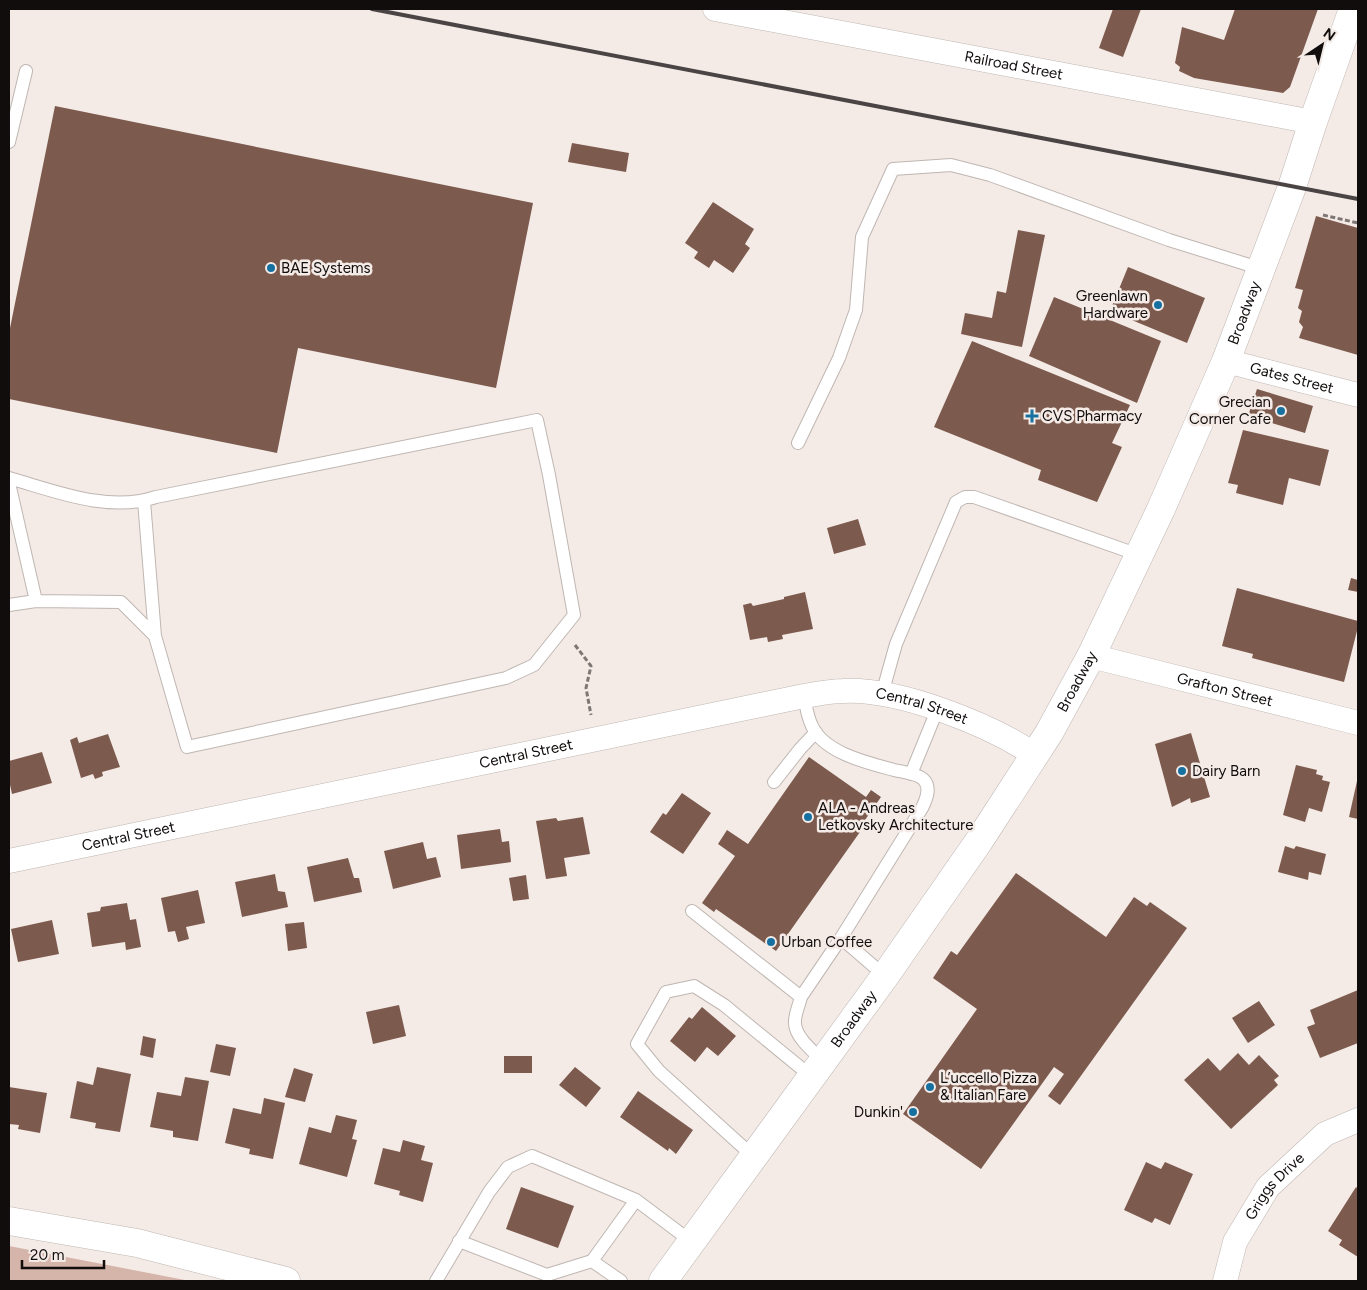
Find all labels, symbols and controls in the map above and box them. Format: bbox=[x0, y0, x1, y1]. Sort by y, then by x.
north arrow bbox=[1297, 20, 1347, 70]
text: N bbox=[1320, 25, 1338, 45]
street label: Railroad Street bbox=[963, 47, 1065, 84]
place label: BAE Systems bbox=[281, 259, 371, 277]
marker: BAE Systems bbox=[265, 262, 277, 274]
street label: Broadway bbox=[1224, 279, 1264, 347]
place label: Greenlawn Hardware bbox=[1076, 287, 1148, 322]
marker: Greenlawn Hardware bbox=[1152, 299, 1164, 311]
street label: Gates Street bbox=[1248, 359, 1336, 397]
place label: Grecian Corner Cafe bbox=[1189, 393, 1271, 428]
marker: Grecian Corner Cafe bbox=[1275, 405, 1287, 417]
place label: CVS Pharmacy bbox=[1042, 407, 1142, 425]
marker: CVS Pharmacy bbox=[1026, 410, 1038, 422]
street label: Broadway bbox=[1053, 648, 1101, 715]
street label: Grafton Street bbox=[1175, 669, 1275, 710]
street label: Central Street bbox=[874, 684, 971, 728]
street label: Central Street bbox=[478, 735, 575, 772]
place label: Dairy Barn bbox=[1192, 762, 1260, 780]
marker: Dairy Barn bbox=[1176, 765, 1188, 777]
place label: ALA - Andreas Letkovsky Architecture bbox=[818, 799, 973, 834]
marker: ALA - Andreas Letkovsky Architecture bbox=[802, 811, 814, 823]
street label: Central Street bbox=[80, 818, 177, 855]
place label: Urban Coffee bbox=[781, 933, 872, 951]
marker: Urban Coffee bbox=[765, 936, 777, 948]
street label: Broadway bbox=[827, 987, 881, 1051]
place label: L’uccello Pizza & Italian Fare bbox=[940, 1069, 1037, 1104]
marker: L’uccello Pizza & Italian Fare bbox=[924, 1081, 936, 1093]
place label: Dunkin' bbox=[854, 1103, 903, 1121]
marker: Dunkin' bbox=[907, 1106, 919, 1118]
street label: Griggs Drive bbox=[1241, 1149, 1308, 1223]
scale bar bbox=[22, 1238, 105, 1270]
text: 20 m bbox=[30, 1246, 64, 1264]

